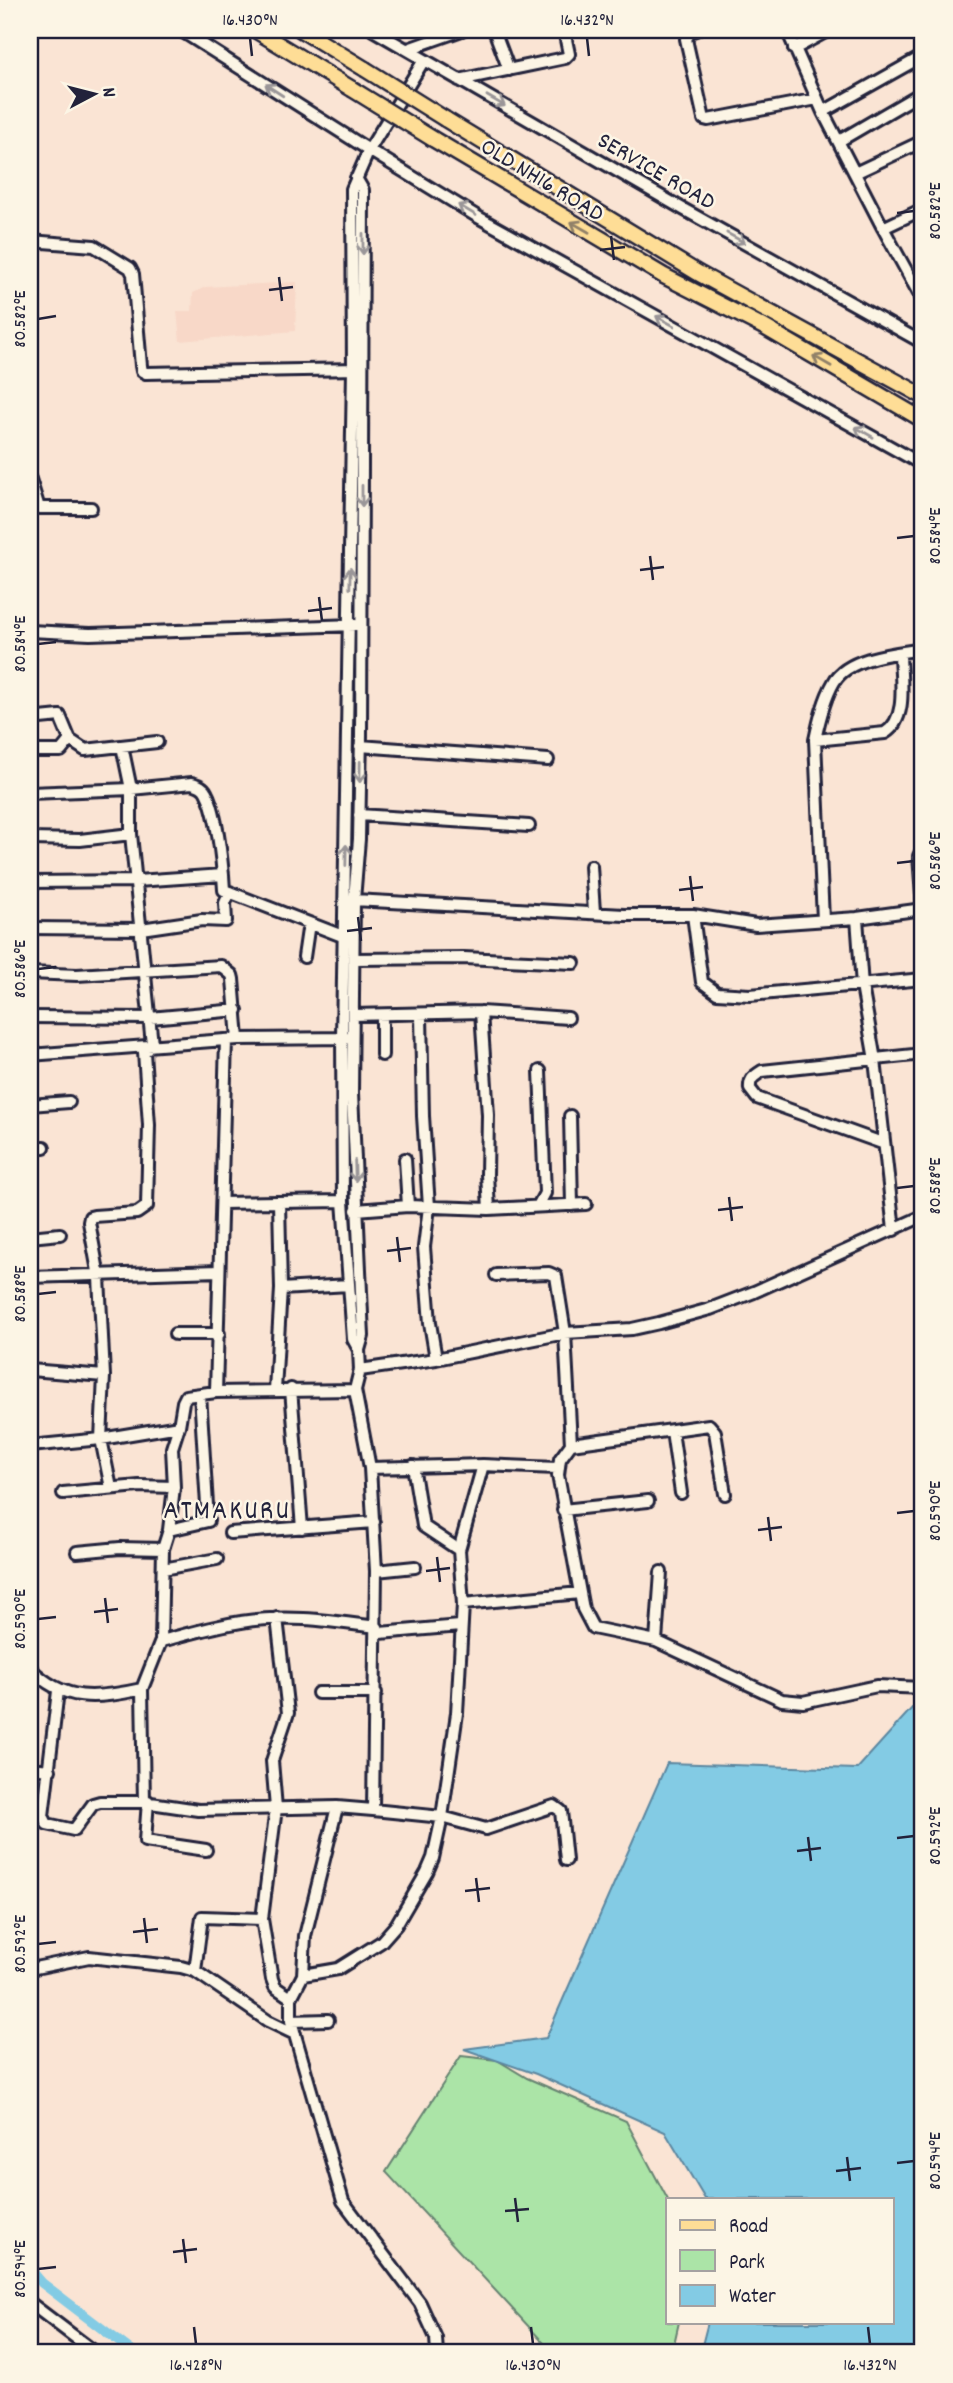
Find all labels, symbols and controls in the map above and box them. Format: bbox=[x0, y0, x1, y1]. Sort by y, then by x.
text: 16.430°N bbox=[222, 9, 278, 34]
text: 16.432°N bbox=[560, 9, 614, 34]
north arrow bbox=[60, 60, 130, 130]
one-way arrow bbox=[264, 82, 284, 96]
text: N bbox=[93, 86, 121, 99]
one-way arrow bbox=[485, 94, 505, 108]
street label: SERVICE ROAD bbox=[590, 125, 721, 220]
street label: OLD NH16 ROAD bbox=[473, 131, 610, 232]
text: 80.582°E bbox=[924, 182, 949, 240]
one-way arrow bbox=[457, 203, 477, 217]
one-way arrow bbox=[570, 220, 591, 233]
one-way arrow bbox=[356, 232, 370, 255]
one-way arrow bbox=[725, 232, 745, 246]
text: 80.582°E bbox=[9, 290, 34, 348]
one-way arrow bbox=[656, 314, 676, 328]
one-way arrow bbox=[812, 354, 833, 367]
one-way arrow bbox=[854, 425, 875, 438]
one-way arrow bbox=[355, 484, 369, 507]
text: 80.584°E bbox=[924, 508, 949, 565]
one-way arrow bbox=[343, 567, 357, 590]
text: 80.584°E bbox=[9, 616, 34, 673]
one-way arrow bbox=[353, 761, 367, 784]
text: 80.586°E bbox=[924, 832, 949, 890]
one-way arrow bbox=[339, 843, 353, 866]
text: 80.586°E bbox=[9, 940, 34, 998]
text: 80.588°E bbox=[924, 1158, 949, 1214]
one-way arrow bbox=[348, 1159, 362, 1182]
text: 80.588°E bbox=[9, 1266, 34, 1322]
text: 80.590°E bbox=[924, 1481, 949, 1541]
district label: ATMAKURU bbox=[163, 1493, 291, 1533]
text: 80.590°E bbox=[9, 1589, 34, 1649]
text: 80.592°E bbox=[924, 1807, 949, 1865]
text: 80.592°E bbox=[9, 1915, 34, 1973]
text: 80.594°E bbox=[924, 2132, 949, 2190]
legend bbox=[666, 2198, 894, 2324]
text: Road bbox=[729, 2213, 768, 2243]
text: 80.594°E bbox=[9, 2240, 34, 2298]
text: Park bbox=[729, 2249, 765, 2279]
text: Water bbox=[729, 2283, 776, 2313]
text: 16.428°N bbox=[170, 2354, 222, 2379]
text: 16.430°N bbox=[505, 2354, 561, 2379]
text: 16.432°N bbox=[843, 2354, 897, 2379]

